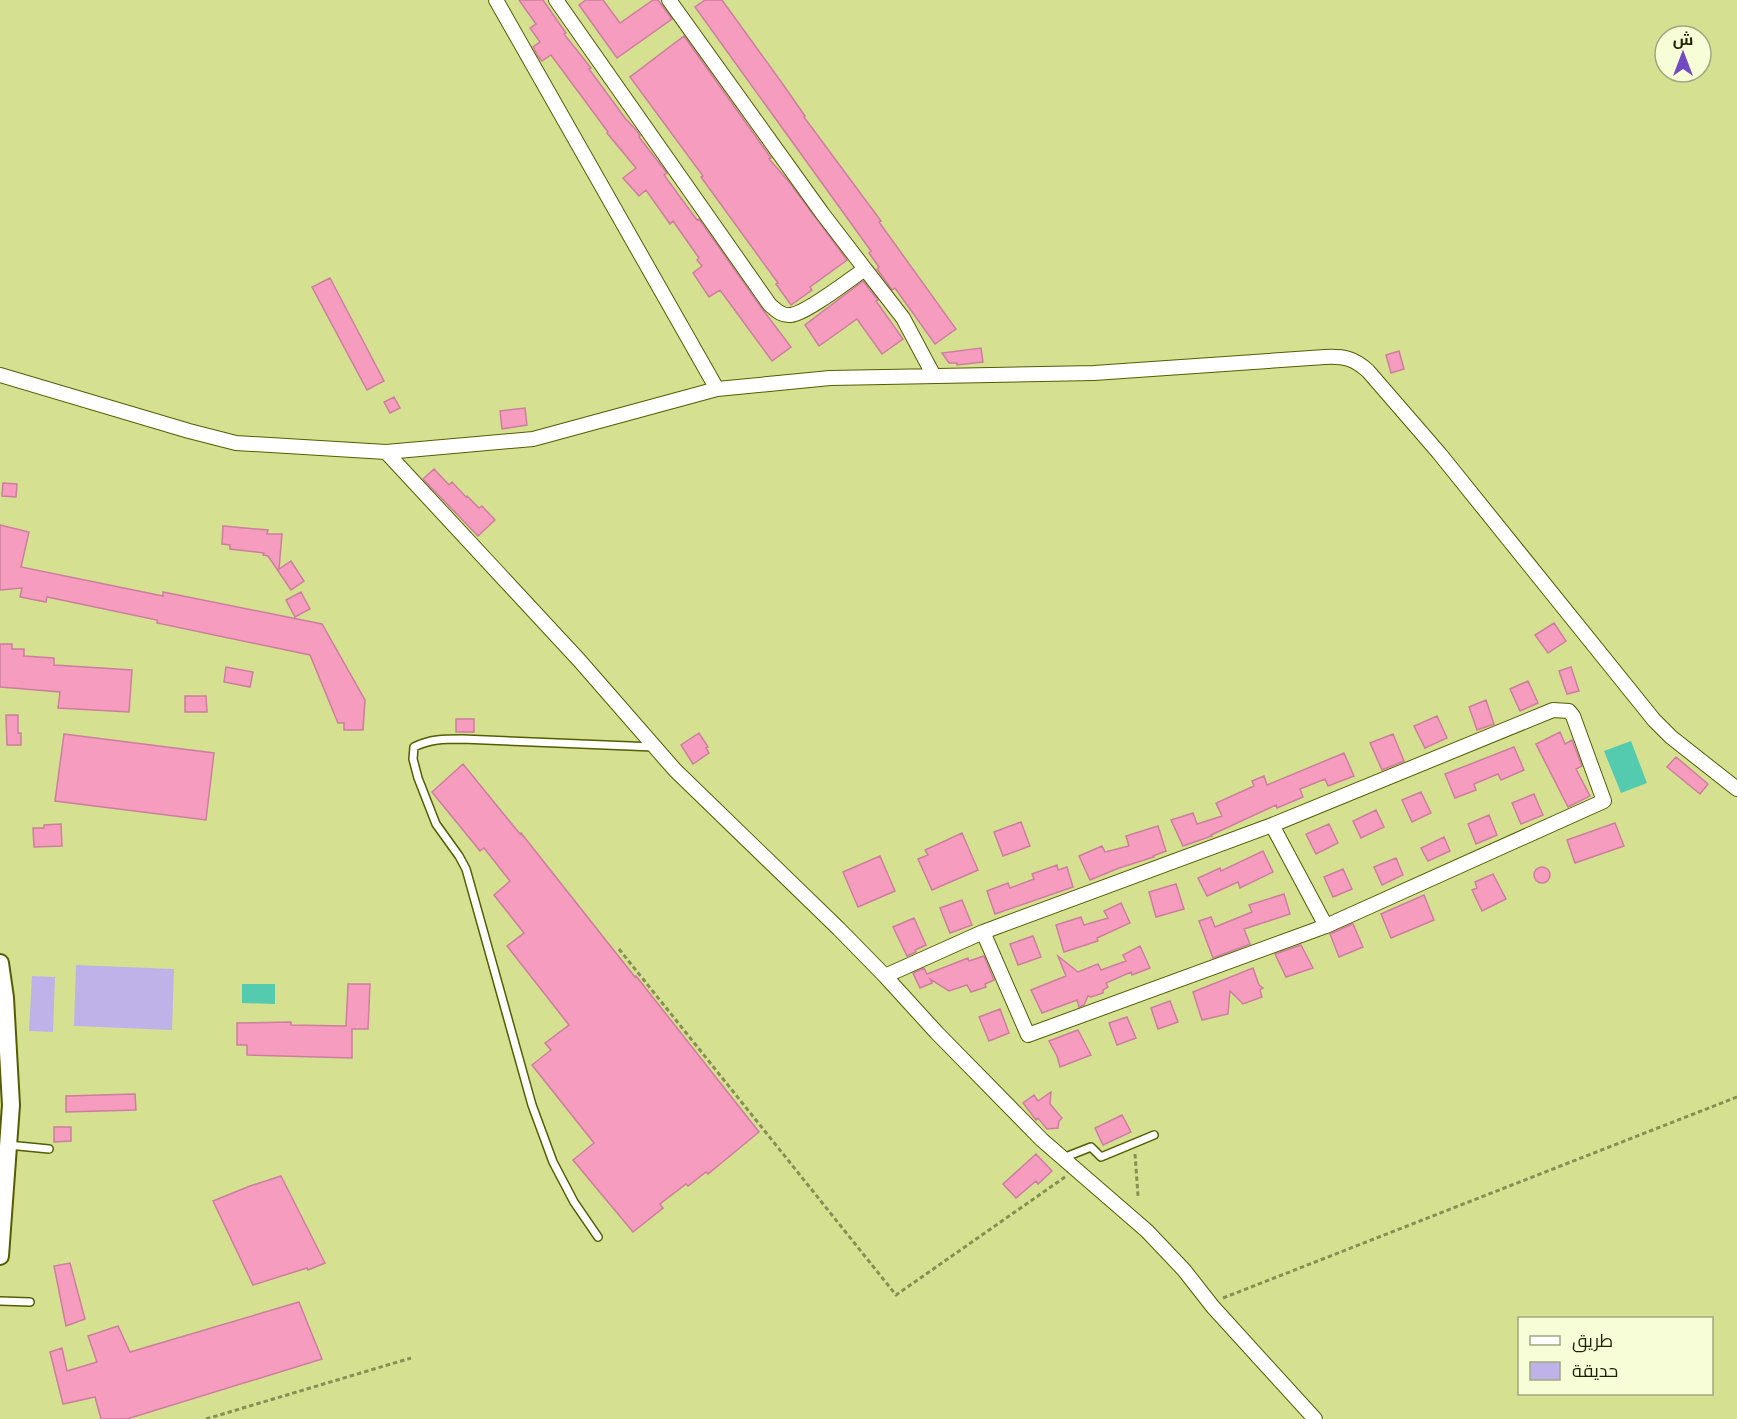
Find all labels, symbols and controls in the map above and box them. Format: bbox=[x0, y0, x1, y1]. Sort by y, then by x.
north arrow bbox=[1653, 24, 1713, 84]
text: ش bbox=[1673, 29, 1693, 49]
legend bbox=[1518, 1317, 1713, 1395]
text: طريق bbox=[1572, 1329, 1613, 1353]
text: حديقة bbox=[1572, 1359, 1618, 1382]

